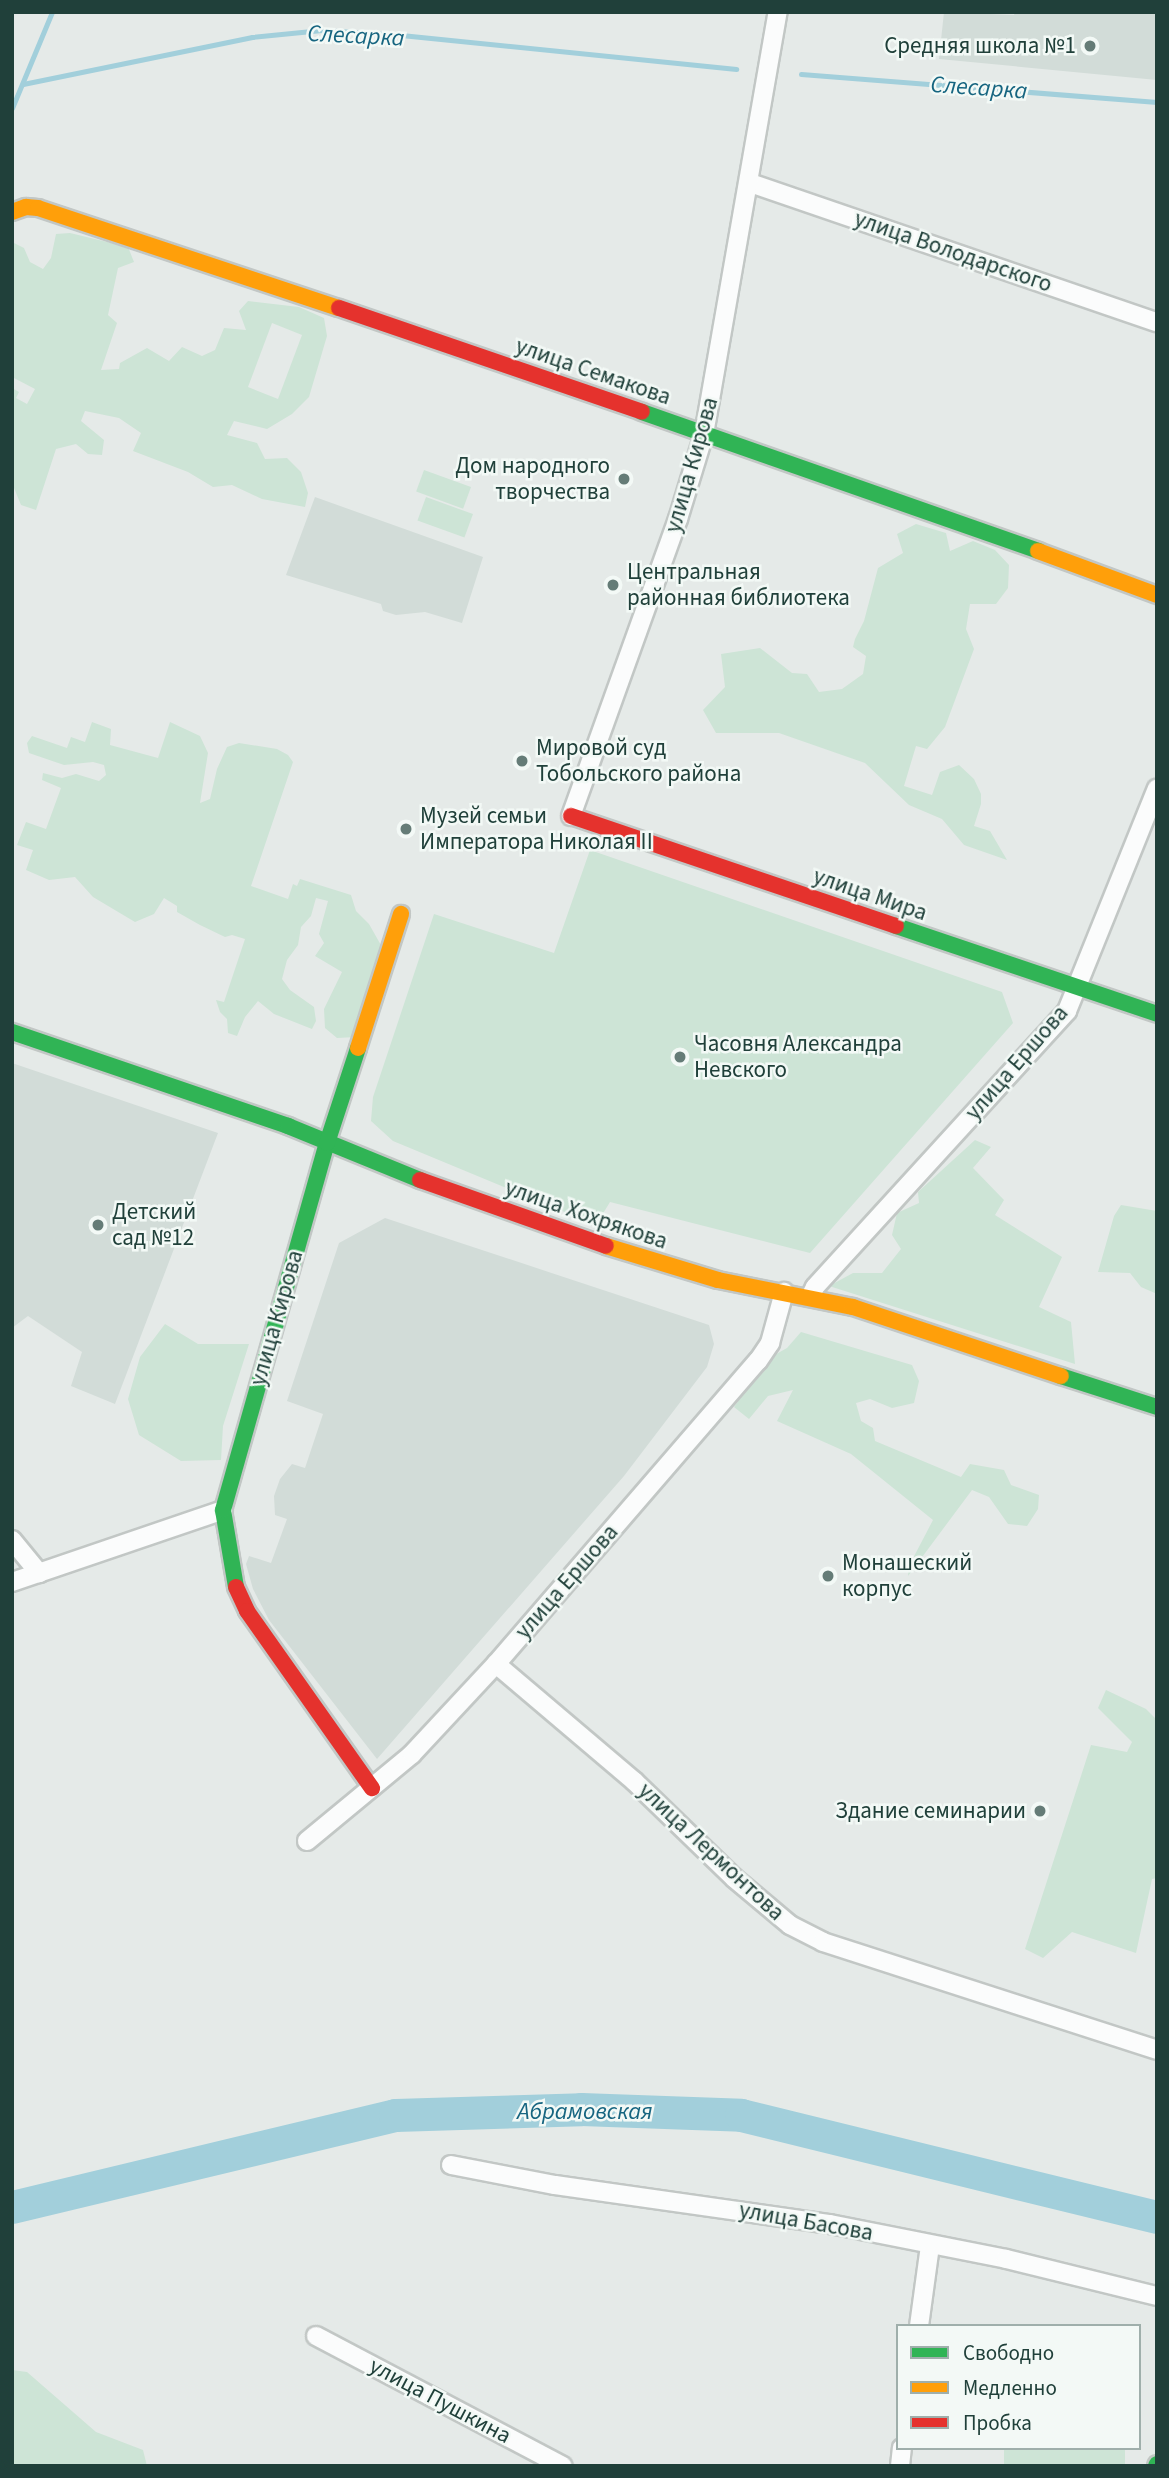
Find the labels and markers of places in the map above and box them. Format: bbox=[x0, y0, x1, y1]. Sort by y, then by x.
place label: Средняя школа №1 bbox=[884, 32, 1076, 60]
marker: Средняя школа №1 bbox=[1082, 38, 1098, 54]
place label: Дом народного творчества bbox=[455, 452, 610, 506]
marker: Дом народного творчества bbox=[616, 471, 632, 487]
place label: Центральная районная библиотека bbox=[627, 558, 850, 612]
marker: Центральная районная библиотека bbox=[605, 577, 621, 593]
place label: Мировой суд Тобольского района bbox=[536, 734, 741, 788]
marker: Мировой суд Тобольского района bbox=[514, 753, 530, 769]
place label: Музей семьи Императора Николая II bbox=[420, 802, 653, 856]
marker: Музей семьи Императора Николая II bbox=[398, 821, 414, 837]
place label: Часовня Александра Невского bbox=[694, 1030, 902, 1084]
marker: Часовня Александра Невского bbox=[672, 1049, 688, 1065]
place label: Детский сад №12 bbox=[112, 1198, 196, 1252]
marker: Детский сад №12 bbox=[90, 1217, 106, 1233]
place label: Монашеский корпус bbox=[842, 1549, 972, 1603]
marker: Монашеский корпус bbox=[820, 1568, 836, 1584]
place label: Здание семинарии bbox=[835, 1797, 1026, 1825]
marker: Здание семинарии bbox=[1032, 1803, 1048, 1819]

